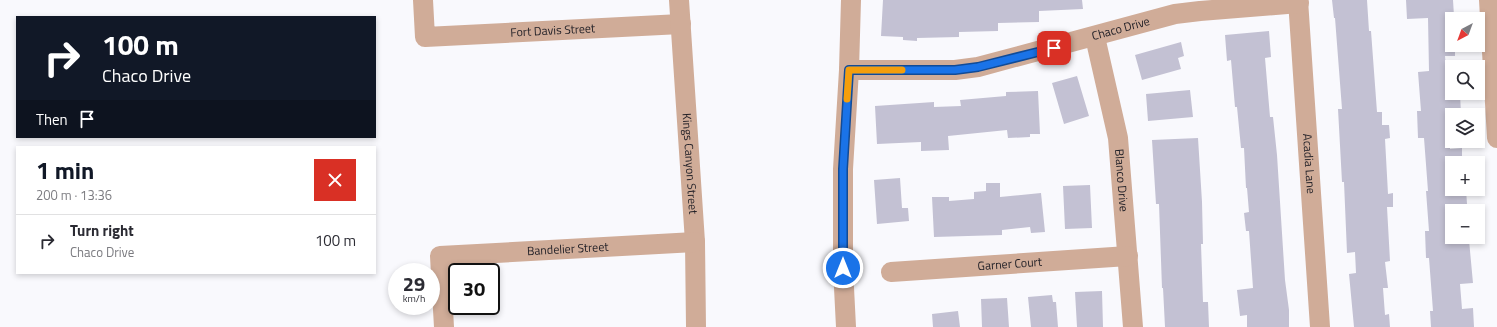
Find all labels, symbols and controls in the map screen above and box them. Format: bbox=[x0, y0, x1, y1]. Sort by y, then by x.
street label: Chaco Drive bbox=[1089, 11, 1152, 45]
north arrow bbox=[1445, 12, 1485, 52]
map controls bbox=[1445, 12, 1485, 244]
street label: Fort Davis Street bbox=[510, 18, 596, 42]
text: 100 m bbox=[102, 23, 179, 66]
pin bbox=[1037, 31, 1071, 65]
icon: right bbox=[36, 32, 88, 84]
icon: arrive bbox=[1043, 37, 1065, 59]
button: search bbox=[1445, 60, 1485, 100]
text: Chaco Drive bbox=[102, 62, 191, 89]
text: Then bbox=[36, 108, 68, 131]
icon: arrive bbox=[76, 108, 98, 130]
button: layers bbox=[1445, 108, 1485, 148]
street label: Kings Canyon Street bbox=[677, 112, 703, 216]
street label: Acadia Lane bbox=[1298, 133, 1321, 194]
street label: Blanco Drive bbox=[1110, 148, 1134, 212]
text: 1 min bbox=[36, 152, 94, 188]
button: + bbox=[1445, 156, 1485, 196]
button: close bbox=[314, 159, 356, 201]
text: 200 m · 13:36 bbox=[36, 185, 112, 205]
button: − bbox=[1445, 204, 1485, 244]
text: Turn right bbox=[70, 219, 134, 242]
text: 100 m bbox=[315, 229, 356, 252]
icon: right bbox=[36, 230, 58, 252]
street label: Bandelier Street bbox=[526, 237, 610, 260]
text: Chaco Drive bbox=[70, 242, 134, 262]
position arrow bbox=[822, 247, 864, 289]
street label: Garner Court bbox=[977, 252, 1043, 275]
speed limit sign: 30 bbox=[448, 263, 500, 315]
text: 29 bbox=[403, 268, 425, 299]
text: km/h bbox=[403, 291, 425, 306]

